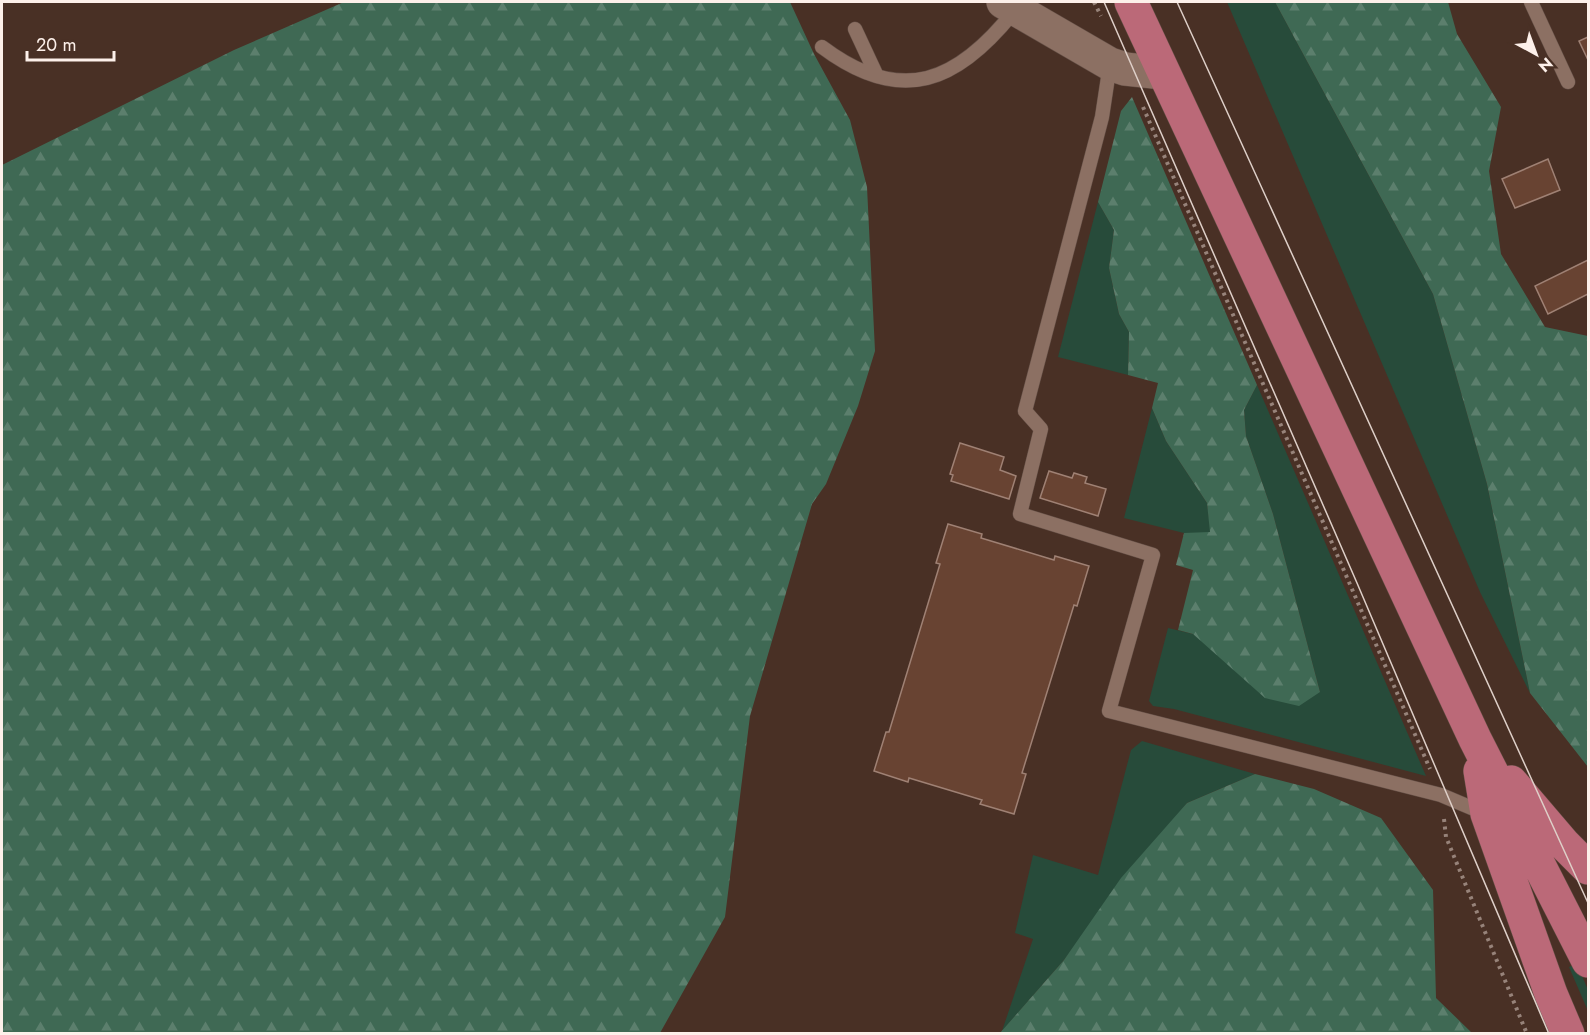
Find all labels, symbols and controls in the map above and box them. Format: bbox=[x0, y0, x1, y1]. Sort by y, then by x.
scale bar bbox=[27, 24, 114, 62]
north arrow bbox=[1506, 24, 1566, 84]
text: 20 m bbox=[36, 32, 76, 58]
text: N bbox=[1533, 52, 1558, 78]

